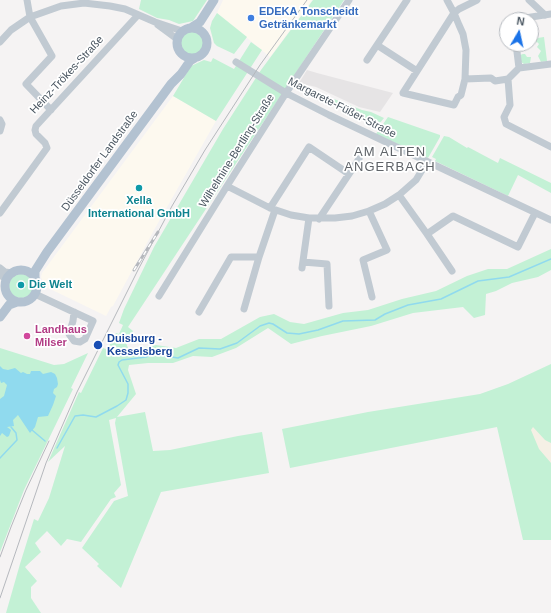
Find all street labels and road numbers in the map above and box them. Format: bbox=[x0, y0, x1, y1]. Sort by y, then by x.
street label: Heinz-Trökes-Straße bbox=[28, 33, 106, 117]
street label: Margarete-Füßer-Straße bbox=[286, 75, 398, 141]
street label: Wilhelmine-Bertling-Straße bbox=[197, 92, 277, 210]
street label: Düsseldorfer Landstraße bbox=[59, 108, 141, 214]

